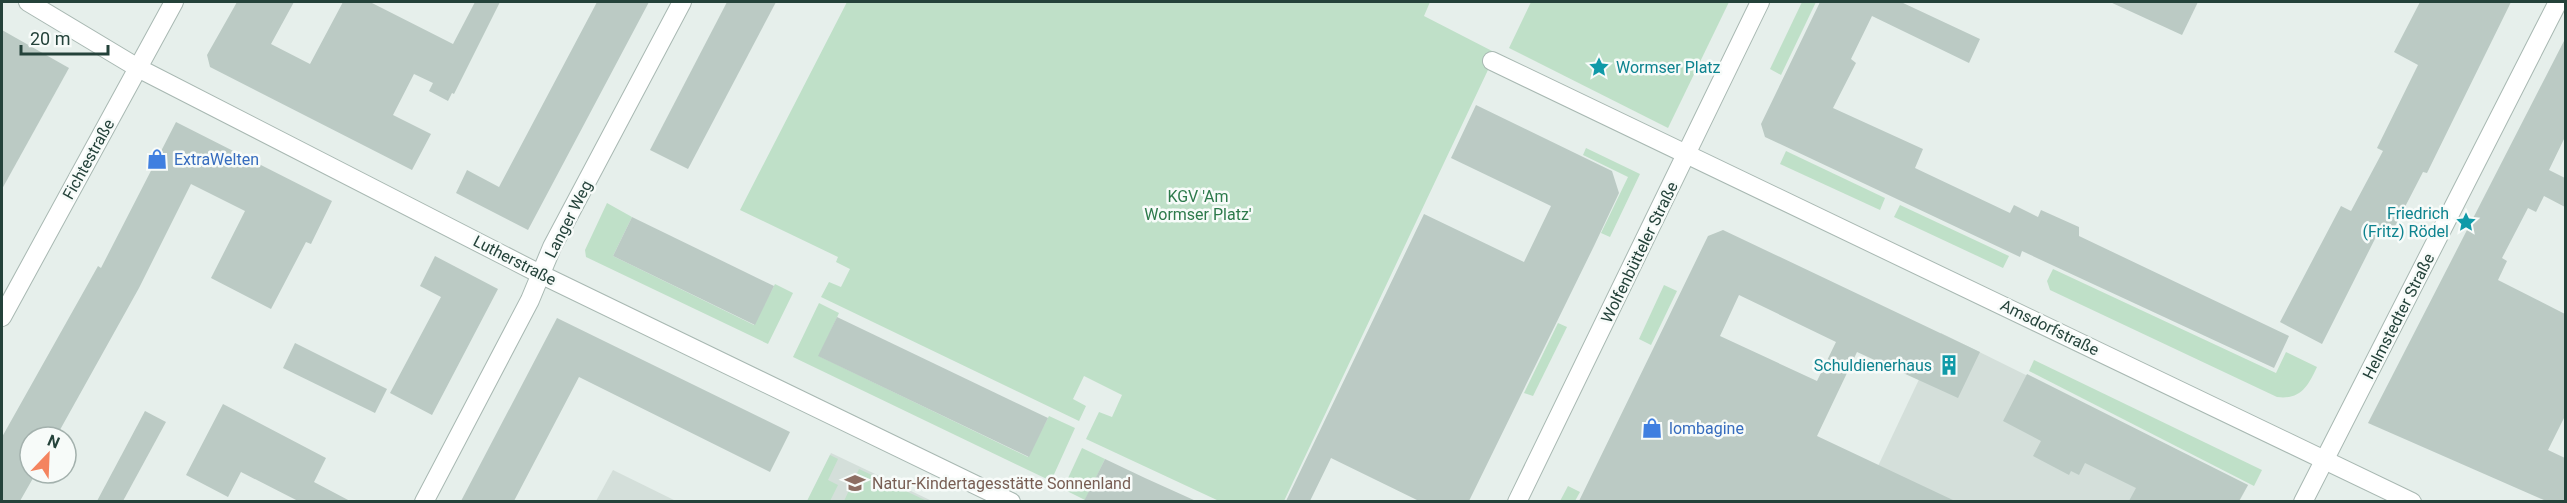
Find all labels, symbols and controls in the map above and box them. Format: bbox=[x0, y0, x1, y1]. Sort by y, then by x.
scale bar bbox=[21, 18, 108, 56]
text: 20 m bbox=[30, 28, 70, 49]
place icon: Wormser Platz bbox=[1587, 55, 1611, 79]
place label: Wormser Platz bbox=[1616, 58, 1721, 77]
street label: Fichtestraße bbox=[59, 116, 118, 203]
shop icon: ExtraWelten bbox=[145, 147, 169, 171]
place label: ExtraWelten bbox=[174, 150, 259, 169]
street label: Langer Weg bbox=[541, 177, 596, 261]
street label: Wolfenbütteler Straße bbox=[1597, 179, 1682, 326]
park label: KGV 'Am Wormser Platz' bbox=[1144, 187, 1252, 224]
place label: Friedrich (Fritz) Rödel bbox=[2362, 204, 2449, 241]
place icon: Friedrich (Fritz) Rödel bbox=[2454, 210, 2478, 234]
street label: Lutherstraße bbox=[470, 231, 559, 289]
street label: Helmstedter Straße bbox=[2359, 250, 2438, 382]
street label: Amsdorfstraße bbox=[1997, 295, 2102, 360]
building icon: Schuldienerhaus bbox=[1937, 353, 1961, 377]
place label: Schuldienerhaus bbox=[1814, 356, 1932, 375]
shop icon: lombagine bbox=[1640, 416, 1664, 440]
place label: lombagine bbox=[1669, 419, 1744, 438]
north arrow bbox=[18, 425, 78, 485]
text: N bbox=[45, 431, 63, 453]
school or university icon: Natur-Kindertagesstätte Sonnenland bbox=[843, 471, 867, 495]
place label: Natur-Kindertagesstätte Sonnenland bbox=[872, 474, 1131, 493]

